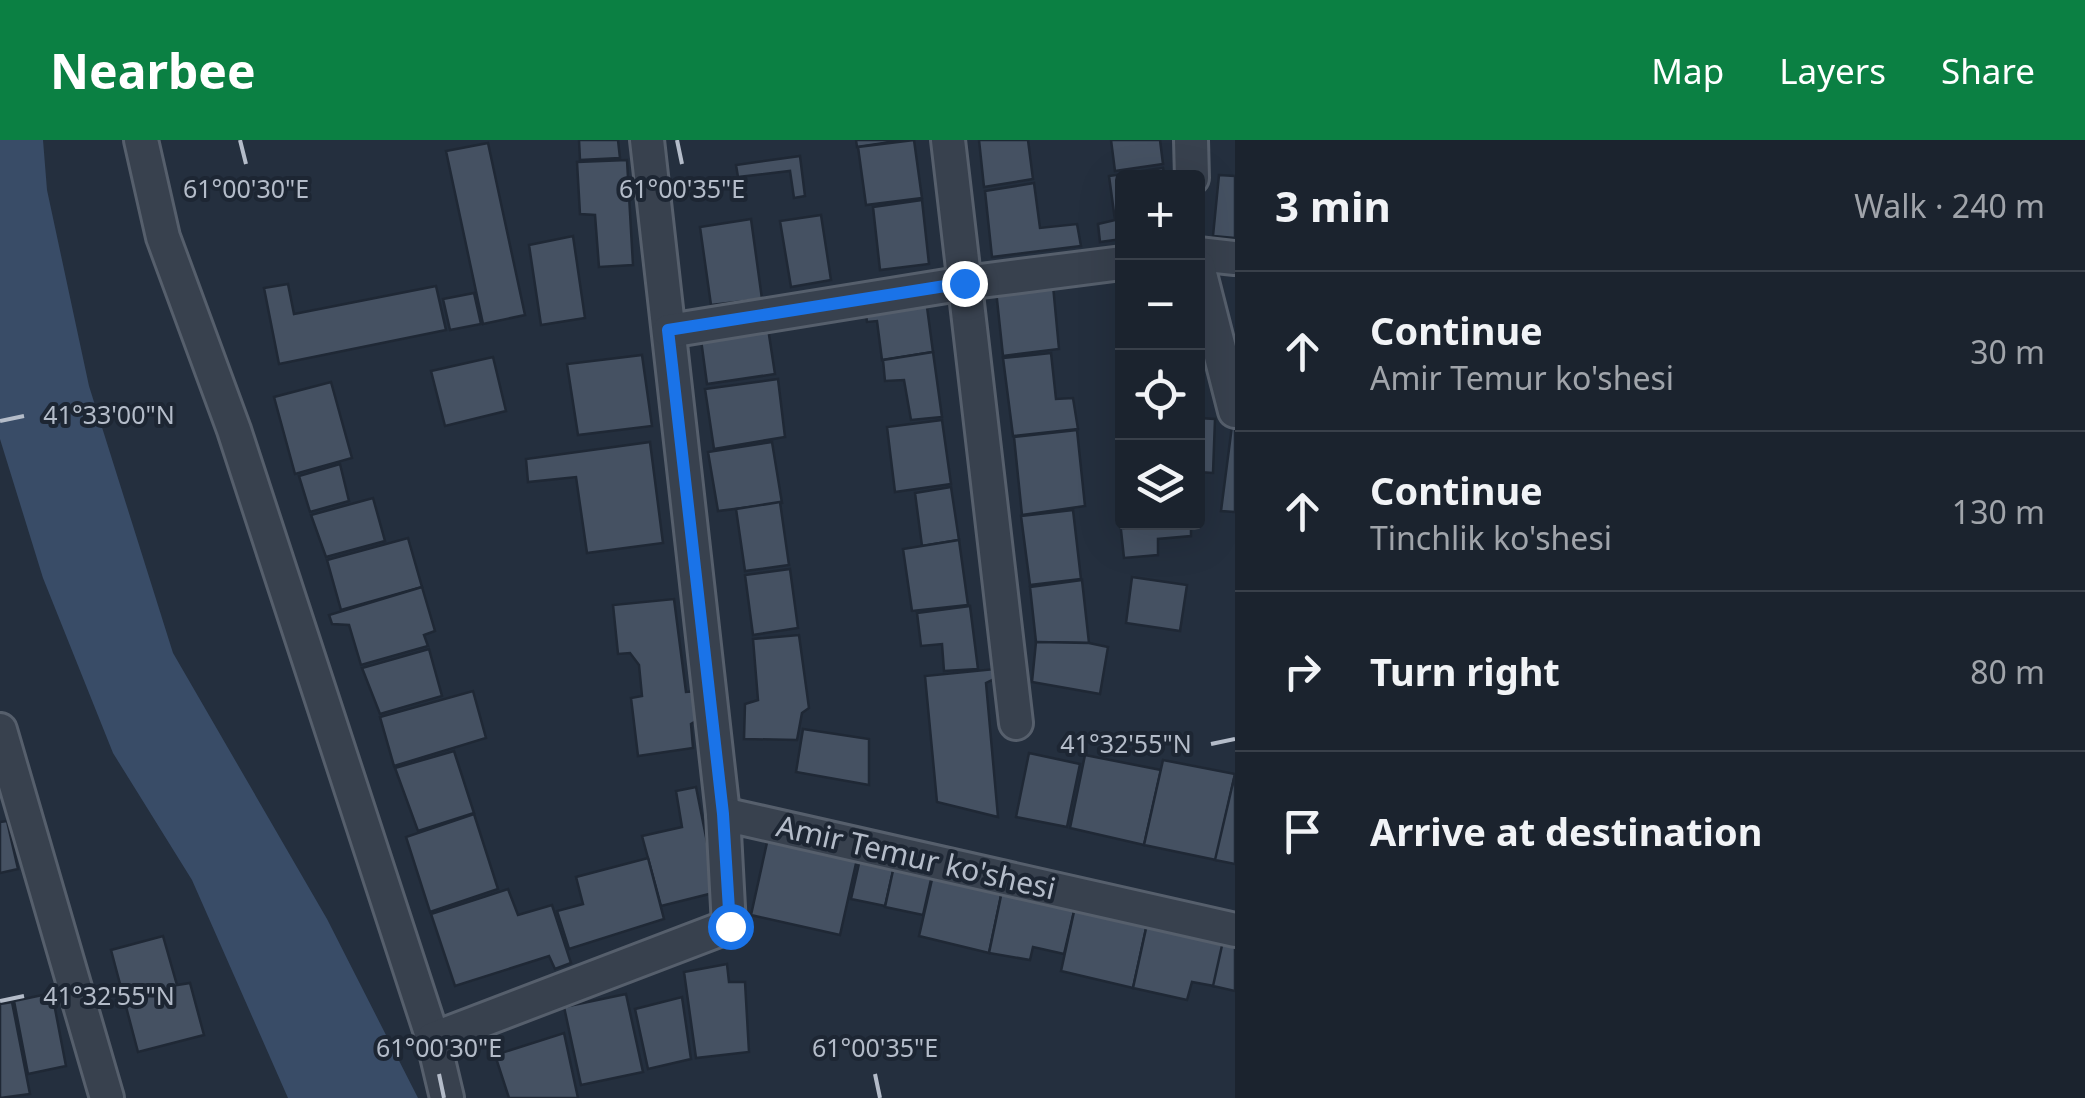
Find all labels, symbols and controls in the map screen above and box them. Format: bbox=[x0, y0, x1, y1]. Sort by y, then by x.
text: Nearbee bbox=[50, 38, 256, 103]
text: Map bbox=[1651, 47, 1724, 94]
text: Layers bbox=[1779, 47, 1886, 94]
text: Share bbox=[1941, 47, 2035, 94]
map controls bbox=[1115, 170, 1205, 530]
button: + bbox=[1115, 170, 1205, 260]
text: 61°00'30"E bbox=[183, 171, 309, 205]
text: 61°00'35"E bbox=[619, 171, 745, 205]
text: 3 min bbox=[1275, 177, 1391, 234]
text: Walk · 240 m bbox=[1854, 184, 2045, 227]
button: − bbox=[1115, 260, 1205, 350]
route end bbox=[942, 261, 988, 307]
text: Continue bbox=[1370, 304, 1543, 356]
icon: ahead bbox=[1275, 324, 1330, 379]
text: 30 m bbox=[1970, 330, 2045, 373]
button: locate bbox=[1115, 350, 1205, 440]
text: Amir Temur ko'shesi bbox=[1370, 356, 1674, 399]
text: 41°33'00"N bbox=[43, 397, 175, 431]
button: layers bbox=[1115, 440, 1205, 530]
text: Continue bbox=[1370, 464, 1543, 516]
icon: ahead bbox=[1275, 484, 1330, 539]
text: 130 m bbox=[1952, 490, 2045, 533]
text: Tinchlik ko'shesi bbox=[1370, 516, 1612, 559]
icon: right bbox=[1275, 644, 1330, 699]
text: Turn right bbox=[1370, 645, 1560, 697]
text: 80 m bbox=[1970, 650, 2045, 693]
text: 41°32'55"N bbox=[1060, 726, 1192, 760]
street label: Amir Temur ko'shesi bbox=[773, 804, 1060, 909]
icon: arrive bbox=[1275, 804, 1330, 859]
text: Arrive at destination bbox=[1370, 805, 1762, 857]
route start bbox=[708, 904, 754, 950]
text: 41°32'55"N bbox=[43, 978, 175, 1012]
text: 61°00'30"E bbox=[376, 1030, 502, 1064]
text: 61°00'35"E bbox=[812, 1030, 938, 1064]

